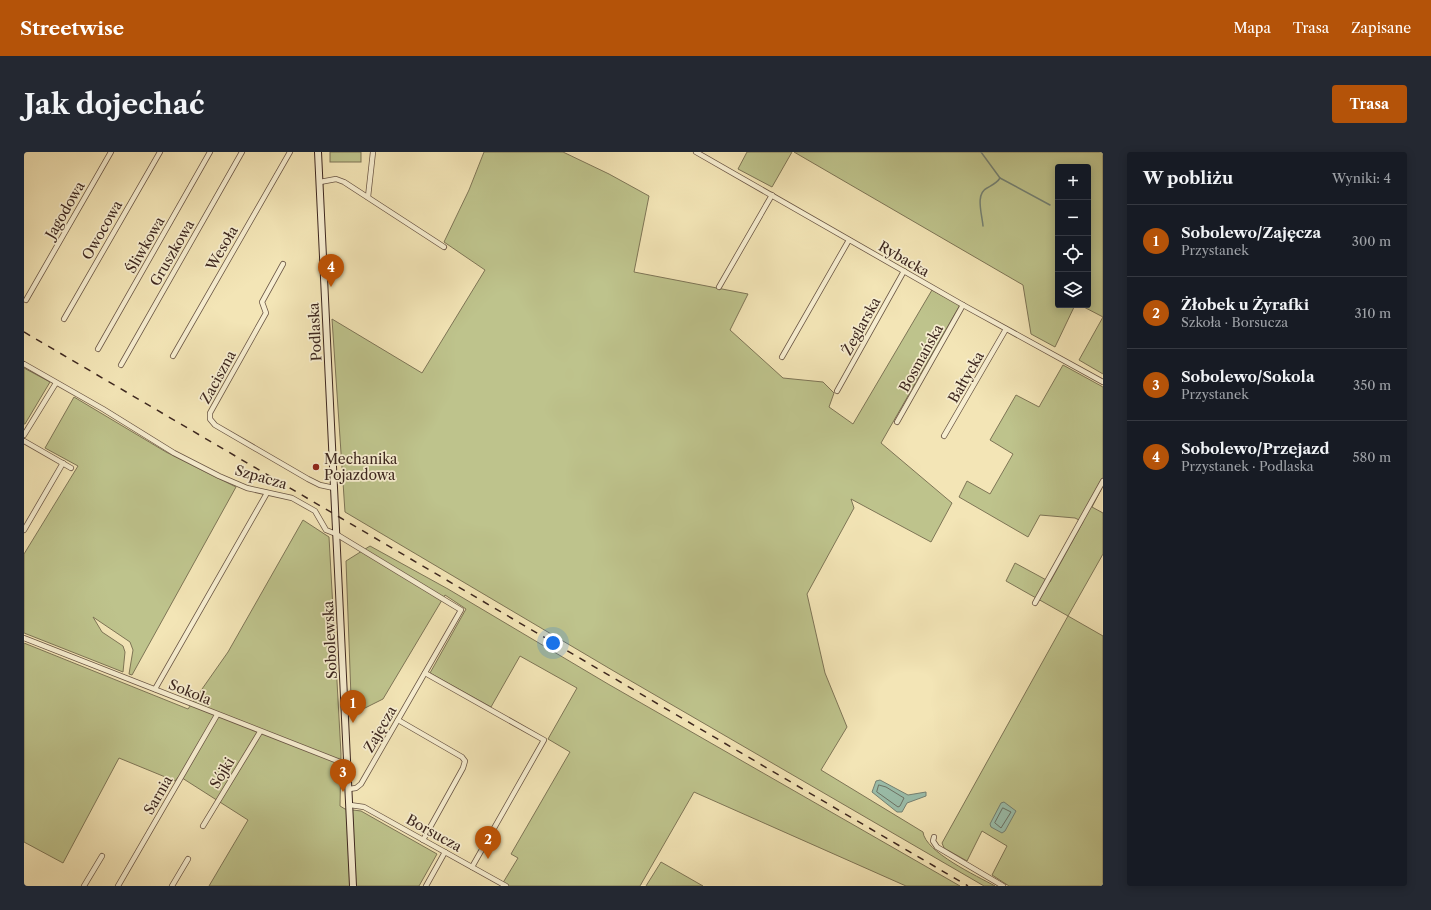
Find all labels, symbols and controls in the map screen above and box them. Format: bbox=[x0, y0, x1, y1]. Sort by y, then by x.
text: Streetwise bbox=[20, 17, 124, 40]
text: Mapa bbox=[1233, 19, 1271, 37]
text: Trasa bbox=[1293, 19, 1329, 37]
text: Zapisane bbox=[1351, 19, 1411, 37]
button: Trasa bbox=[1332, 85, 1407, 123]
text: Jak dojechać bbox=[24, 87, 204, 121]
map controls bbox=[1055, 164, 1091, 308]
button: + bbox=[1055, 164, 1091, 200]
text: W pobliżu bbox=[1143, 168, 1233, 188]
text: Wyniki: 4 bbox=[1332, 170, 1391, 186]
street label: Jagodowa bbox=[40, 178, 89, 244]
street label: Owocowa bbox=[78, 197, 126, 263]
button: − bbox=[1055, 200, 1091, 236]
street label: Śliwkowa bbox=[121, 212, 169, 277]
street label: Gruszkowa bbox=[146, 216, 198, 289]
street label: Wesoła bbox=[202, 222, 242, 274]
text: Sobolewo/Zajęcza bbox=[1181, 223, 1321, 242]
text: 1 bbox=[1153, 233, 1159, 249]
text: 300 m bbox=[1352, 233, 1391, 249]
button: locate bbox=[1055, 236, 1091, 272]
street label: Rybacka bbox=[875, 237, 933, 281]
text: Przystanek bbox=[1181, 242, 1249, 258]
pin: 4 bbox=[318, 254, 344, 287]
button: layers bbox=[1055, 272, 1091, 308]
street label: Żeglarska bbox=[838, 293, 885, 358]
text: Żłobek u Żyrafki bbox=[1181, 295, 1309, 314]
street label: Podlaska bbox=[304, 302, 326, 362]
text: 2 bbox=[1152, 305, 1160, 321]
text: 310 m bbox=[1355, 305, 1391, 321]
text: Szkoła · Borsucza bbox=[1181, 314, 1288, 330]
street label: Bosmańska bbox=[895, 320, 947, 395]
street label: Zaciszna bbox=[196, 347, 240, 407]
street label: Bałtycka bbox=[944, 348, 988, 406]
text: Sobolewo/Sokola bbox=[1181, 367, 1315, 386]
text: 3 bbox=[1152, 377, 1160, 393]
text: 350 m bbox=[1353, 377, 1391, 393]
text: Przystanek bbox=[1181, 386, 1249, 402]
text: Sobolewo/Przejazd bbox=[1181, 439, 1330, 458]
text: 4 bbox=[1152, 449, 1160, 465]
text: 580 m bbox=[1352, 449, 1391, 465]
place label: Mechanika Pojazdowa bbox=[324, 450, 398, 484]
text: Przystanek · Podlaska bbox=[1181, 458, 1314, 474]
street label: Szpacza bbox=[233, 461, 290, 493]
marker: Mechanika Pojazdowa bbox=[311, 462, 321, 472]
street label: Sobolewska bbox=[319, 600, 341, 680]
your location bbox=[543, 633, 563, 653]
street label: Sokola bbox=[166, 675, 215, 709]
pin: 1 bbox=[340, 690, 366, 723]
street label: Zajęcza bbox=[360, 702, 401, 755]
street label: Sójki bbox=[206, 754, 238, 792]
pin: 3 bbox=[330, 759, 356, 792]
street label: Sarnia bbox=[140, 772, 177, 818]
street label: Borsucza bbox=[403, 810, 466, 856]
pin: 2 bbox=[475, 826, 501, 859]

